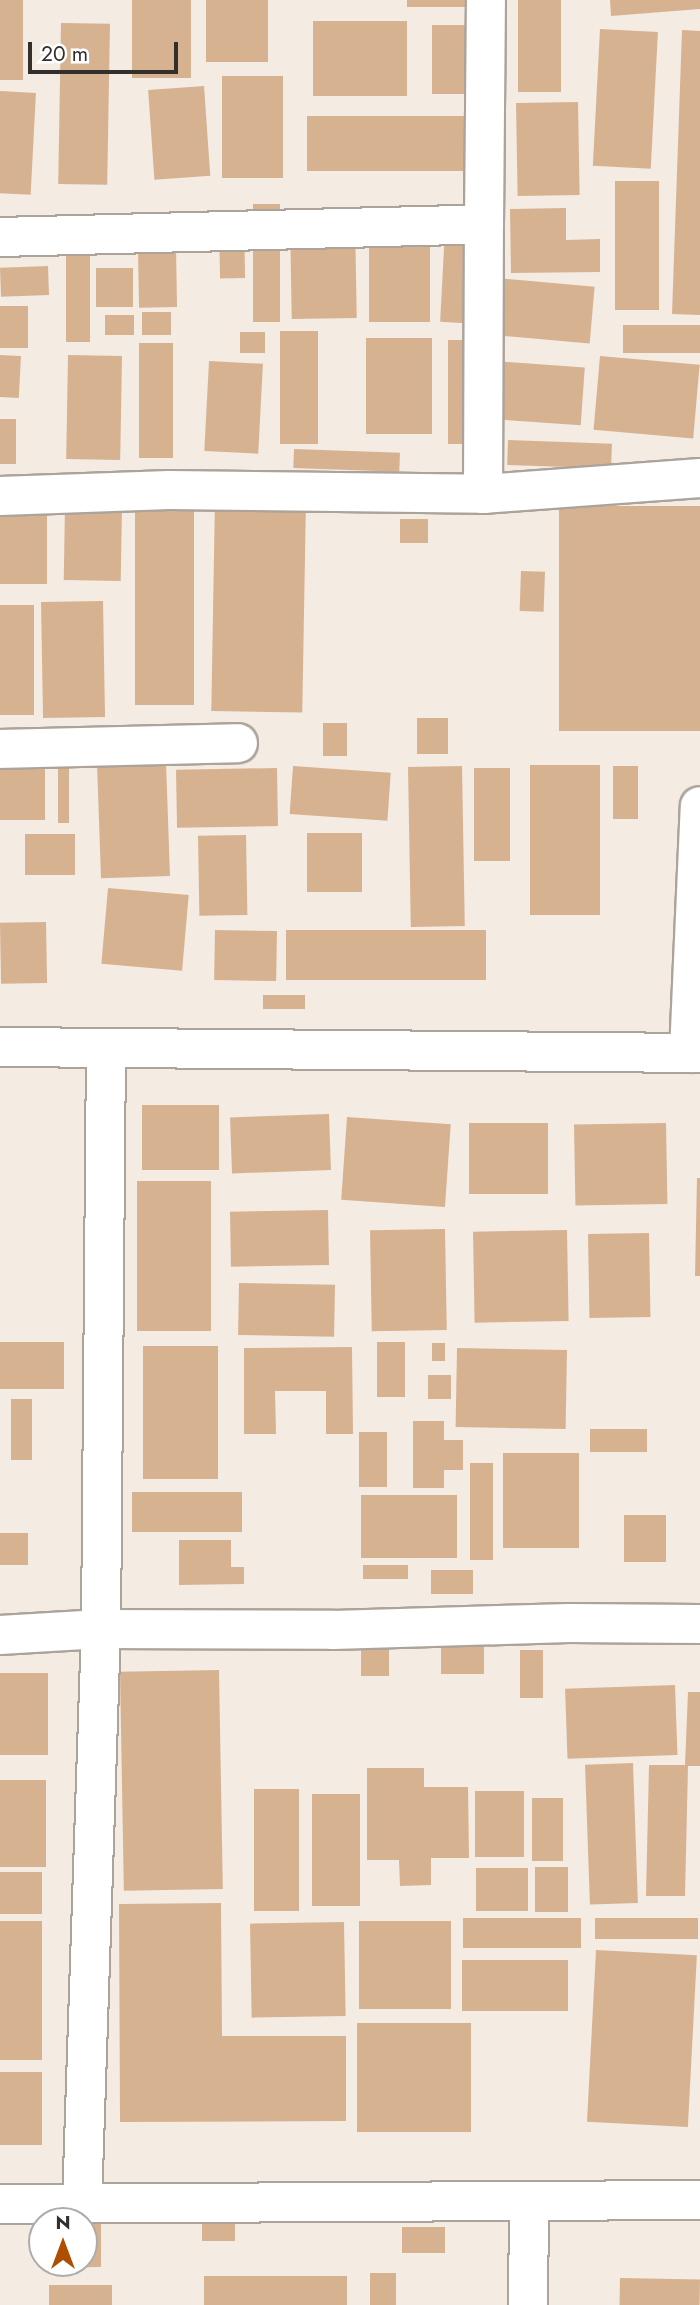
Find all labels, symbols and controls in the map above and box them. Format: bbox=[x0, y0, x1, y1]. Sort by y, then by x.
scale bar bbox=[32, 28, 182, 72]
text: 20 m bbox=[41, 39, 88, 69]
north arrow bbox=[28, 2207, 98, 2277]
text: N bbox=[55, 2209, 71, 2236]

